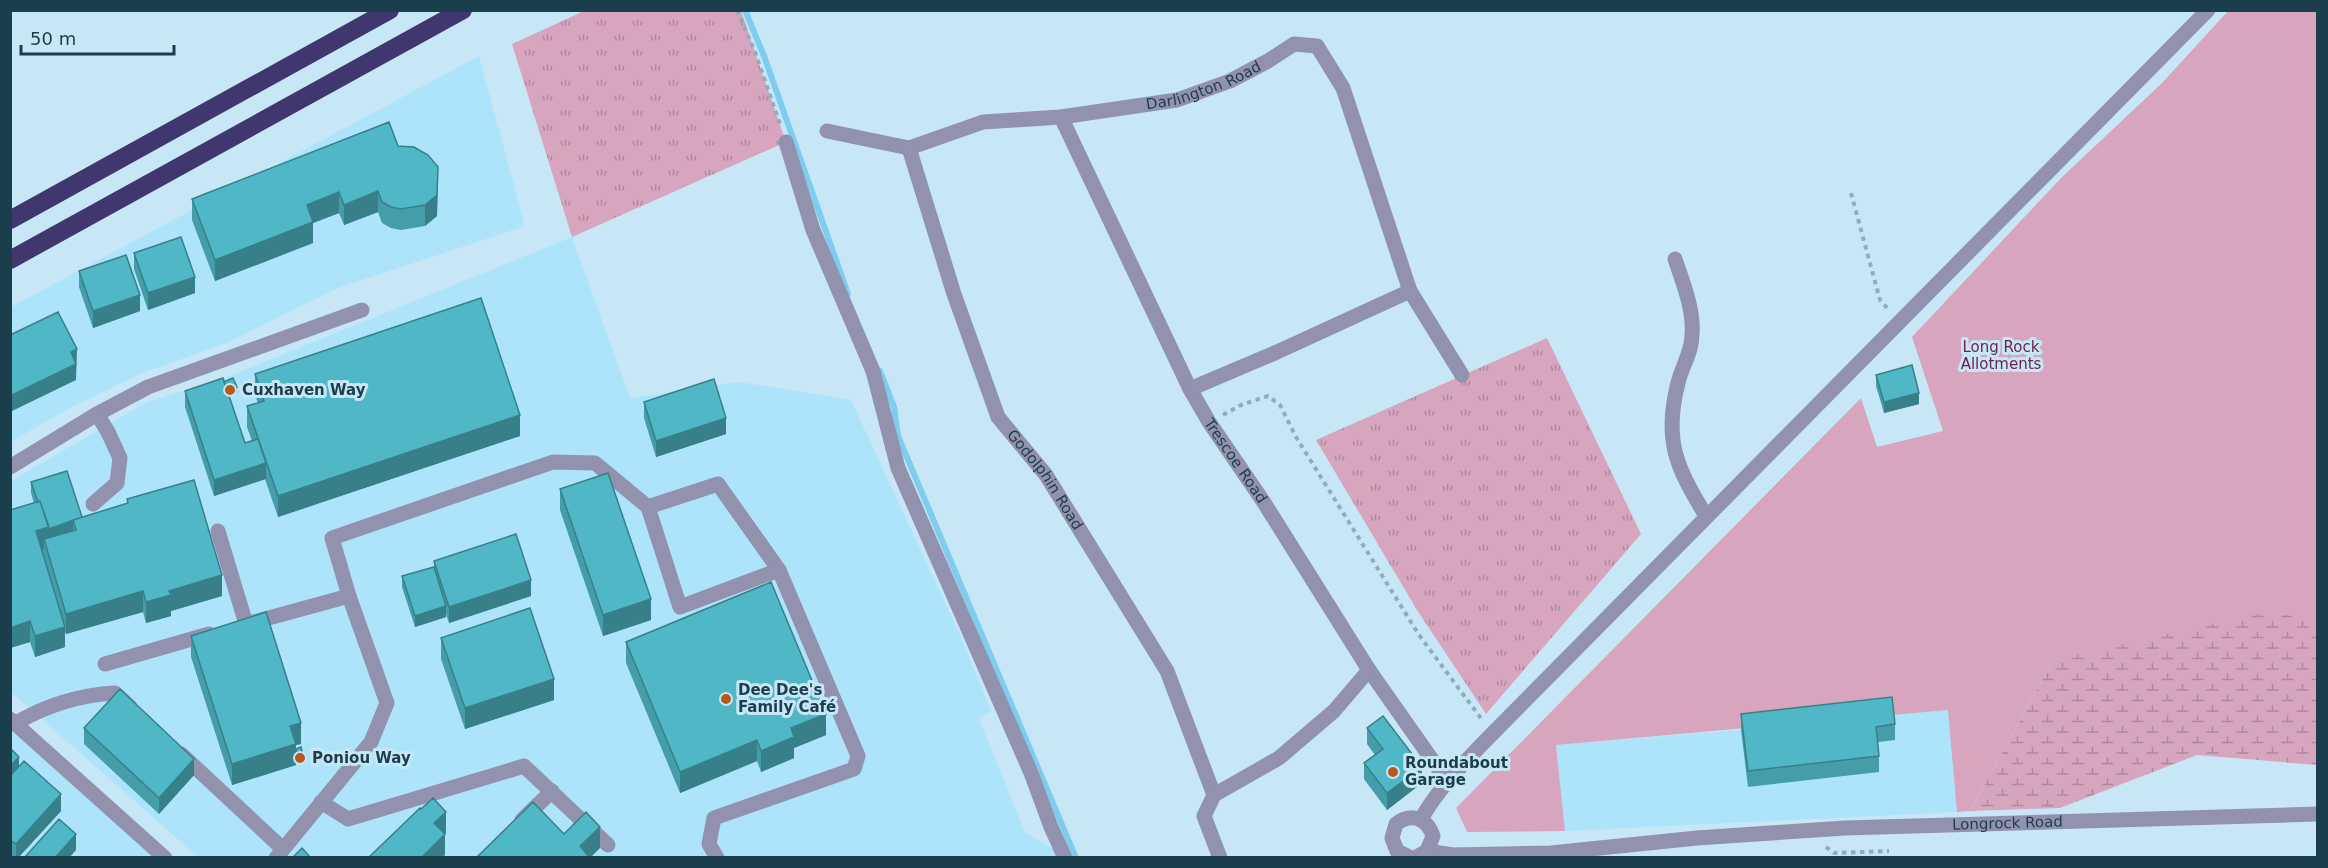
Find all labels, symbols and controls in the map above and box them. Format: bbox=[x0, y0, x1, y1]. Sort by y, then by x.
scale bar bbox=[21, 18, 174, 56]
text: 50 m bbox=[30, 28, 76, 49]
street label: Darlington Road bbox=[1145, 57, 1264, 113]
park label: Long Rock Allotments bbox=[1961, 338, 2042, 373]
place label: Cuxhaven Way bbox=[242, 381, 366, 399]
marker: Cuxhaven Way bbox=[223, 383, 237, 397]
street label: Trescoe Road bbox=[1200, 414, 1271, 507]
street label: Godolphin Road bbox=[1003, 426, 1087, 533]
place label: Dee Dee's Family Café bbox=[738, 681, 836, 716]
marker: Dee Dee's Family Café bbox=[719, 692, 733, 706]
place label: Poniou Way bbox=[312, 749, 411, 767]
marker: Poniou Way bbox=[293, 751, 307, 765]
place label: Roundabout Garage bbox=[1405, 754, 1508, 789]
marker: Roundabout Garage bbox=[1386, 765, 1400, 779]
street label: Longrock Road bbox=[1952, 813, 2063, 834]

